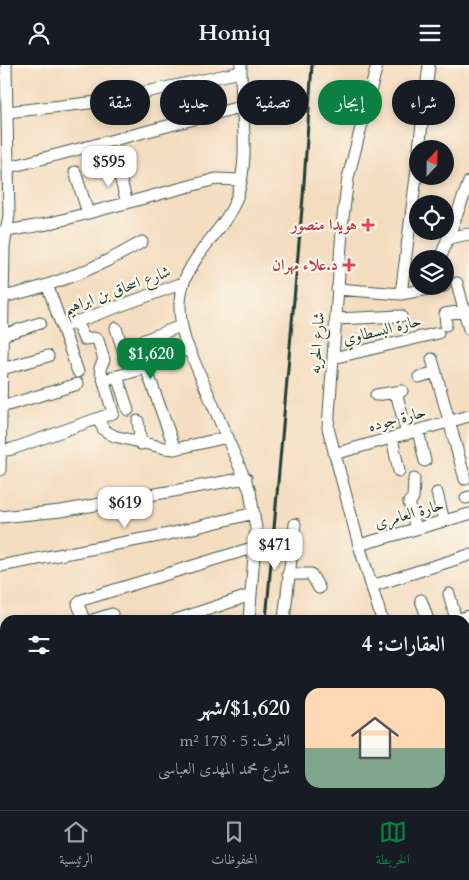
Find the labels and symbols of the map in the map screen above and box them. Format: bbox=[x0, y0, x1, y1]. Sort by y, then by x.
north arrow bbox=[409, 140, 454, 185]
pin: $595 bbox=[79, 145, 139, 188]
place label: هويدا منصور bbox=[289, 214, 357, 236]
marker: هويدا منصور bbox=[361, 218, 375, 232]
place label: د.علاء مهران bbox=[272, 254, 338, 276]
marker: د.علاء مهران bbox=[342, 258, 356, 272]
street label: شارع اسحاق بن ابراهيم bbox=[60, 260, 175, 324]
street label: حارة البسطاوي bbox=[340, 310, 424, 351]
street label: شارع الحريه bbox=[304, 311, 332, 375]
pin: $1,620 bbox=[110, 337, 192, 380]
street label: حارة جوده bbox=[366, 401, 428, 437]
pin: $619 bbox=[95, 487, 155, 529]
street label: حارة العامرى bbox=[372, 494, 446, 534]
pin: $471 bbox=[245, 529, 305, 571]

